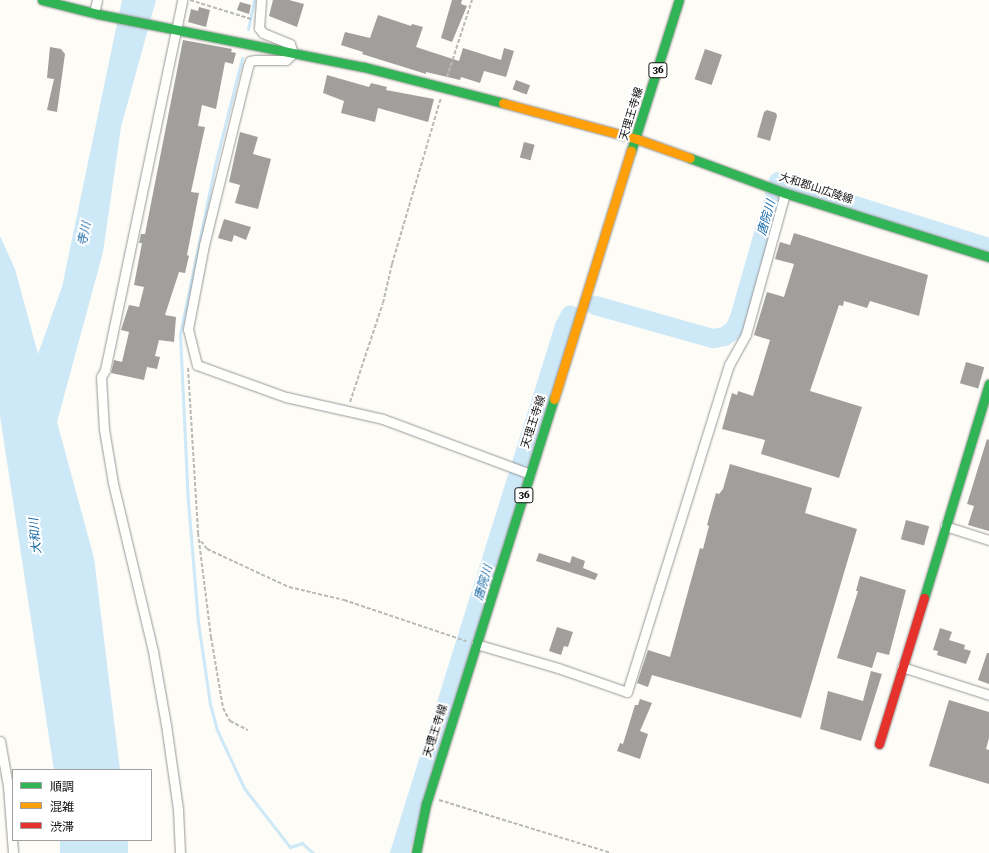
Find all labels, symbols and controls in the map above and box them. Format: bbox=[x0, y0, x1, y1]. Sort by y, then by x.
road number: 36 bbox=[648, 62, 668, 78]
street label: 天理王寺線 bbox=[618, 86, 646, 142]
street label: 大和郡山広陵線 bbox=[777, 171, 855, 207]
water label: 唐院川 bbox=[755, 199, 779, 237]
water label: 寺川 bbox=[75, 221, 95, 247]
street label: 天理王寺線 bbox=[519, 394, 549, 450]
road number: 36 bbox=[514, 487, 534, 503]
water label: 大和川 bbox=[27, 517, 45, 555]
water label: 唐院川 bbox=[472, 564, 496, 602]
street label: 天理王寺線 bbox=[421, 703, 451, 759]
legend bbox=[12, 769, 152, 841]
text: 順調 bbox=[50, 780, 74, 794]
text: 混雑 bbox=[50, 800, 74, 814]
text: 渋滞 bbox=[50, 820, 74, 834]

